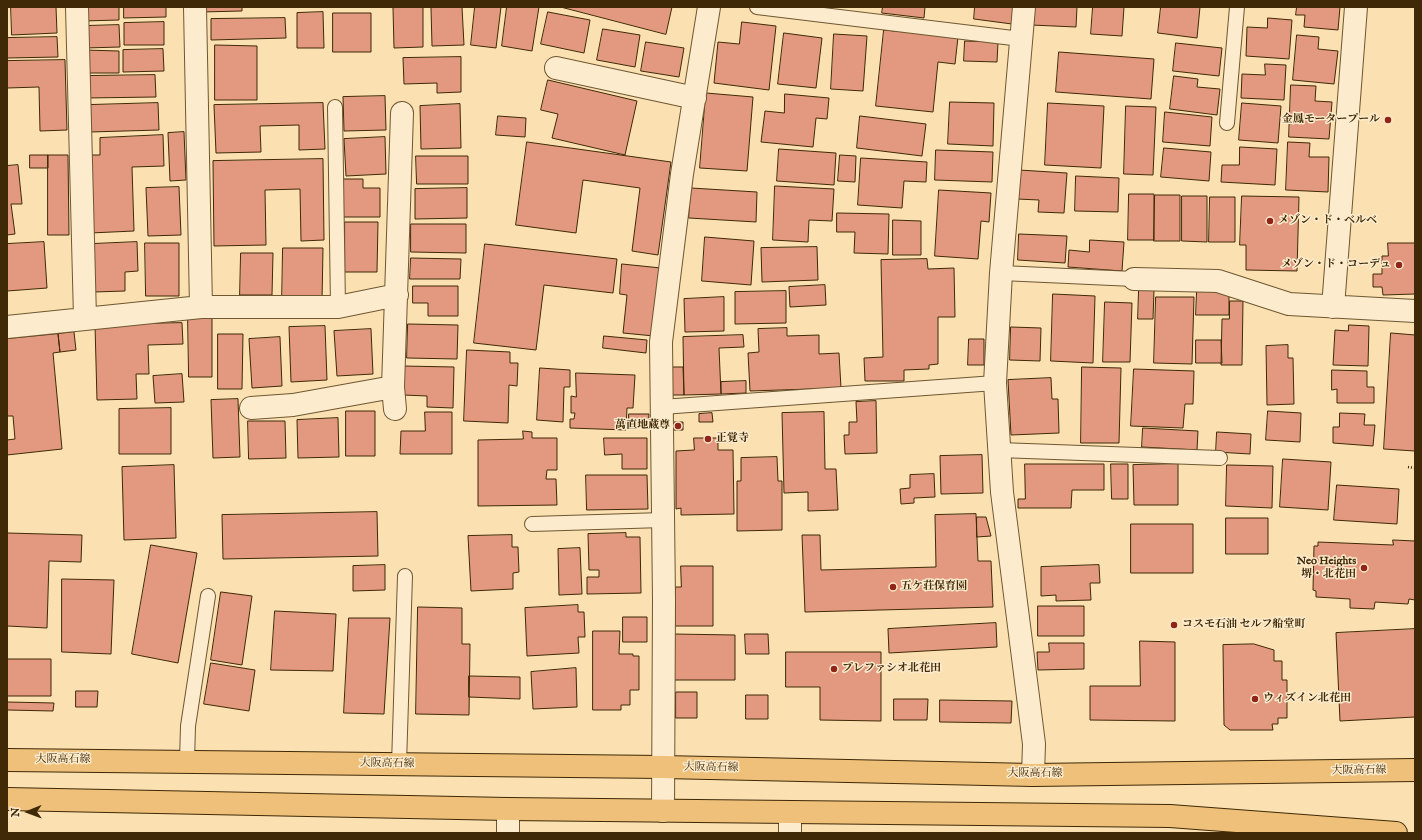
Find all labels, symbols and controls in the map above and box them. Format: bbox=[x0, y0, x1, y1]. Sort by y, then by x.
place label: 金鳳モータープール bbox=[1282, 113, 1380, 127]
marker: 金鳳モータープール bbox=[1383, 115, 1393, 125]
place label: メゾン・ド・ベルベ bbox=[1278, 214, 1377, 228]
marker: メゾン・ド・ベルベ bbox=[1265, 216, 1275, 226]
place label: メゾン・ド・コーデュ bbox=[1281, 258, 1391, 272]
marker: メゾン・ド・コーデュ bbox=[1394, 260, 1404, 270]
place label: 萬直地蔵尊 bbox=[615, 419, 670, 433]
marker: 萬直地蔵尊 bbox=[673, 421, 683, 431]
place label: 正覚寺 bbox=[716, 432, 749, 446]
marker: 正覚寺 bbox=[703, 434, 713, 444]
place label: Neo Heights 堺・北花田 bbox=[1297, 555, 1356, 581]
marker: Neo Heights 堺・北花田 bbox=[1359, 563, 1369, 573]
place label: 五ケ荘保育園 bbox=[901, 580, 967, 594]
marker: 五ケ荘保育園 bbox=[888, 582, 898, 592]
place label: コスモ石油 セルフ船堂町 bbox=[1182, 618, 1305, 632]
marker: コスモ石油 セルフ船堂町 bbox=[1169, 620, 1179, 630]
place label: プレファシオ北花田 bbox=[842, 662, 941, 676]
marker: プレファシオ北花田 bbox=[829, 664, 839, 674]
place label: ウィズイン北花田 bbox=[1263, 692, 1351, 706]
marker: ウィズイン北花田 bbox=[1250, 694, 1260, 704]
street label: 大阪高石線 bbox=[36, 753, 90, 767]
street label: 大阪高石線 bbox=[359, 757, 415, 771]
street label: 大阪高石線 bbox=[683, 761, 739, 775]
street label: 大阪高石線 bbox=[1331, 764, 1387, 778]
street label: 大阪高石線 bbox=[1008, 767, 1062, 781]
north arrow bbox=[8, 792, 48, 832]
text: N bbox=[9, 807, 23, 817]

